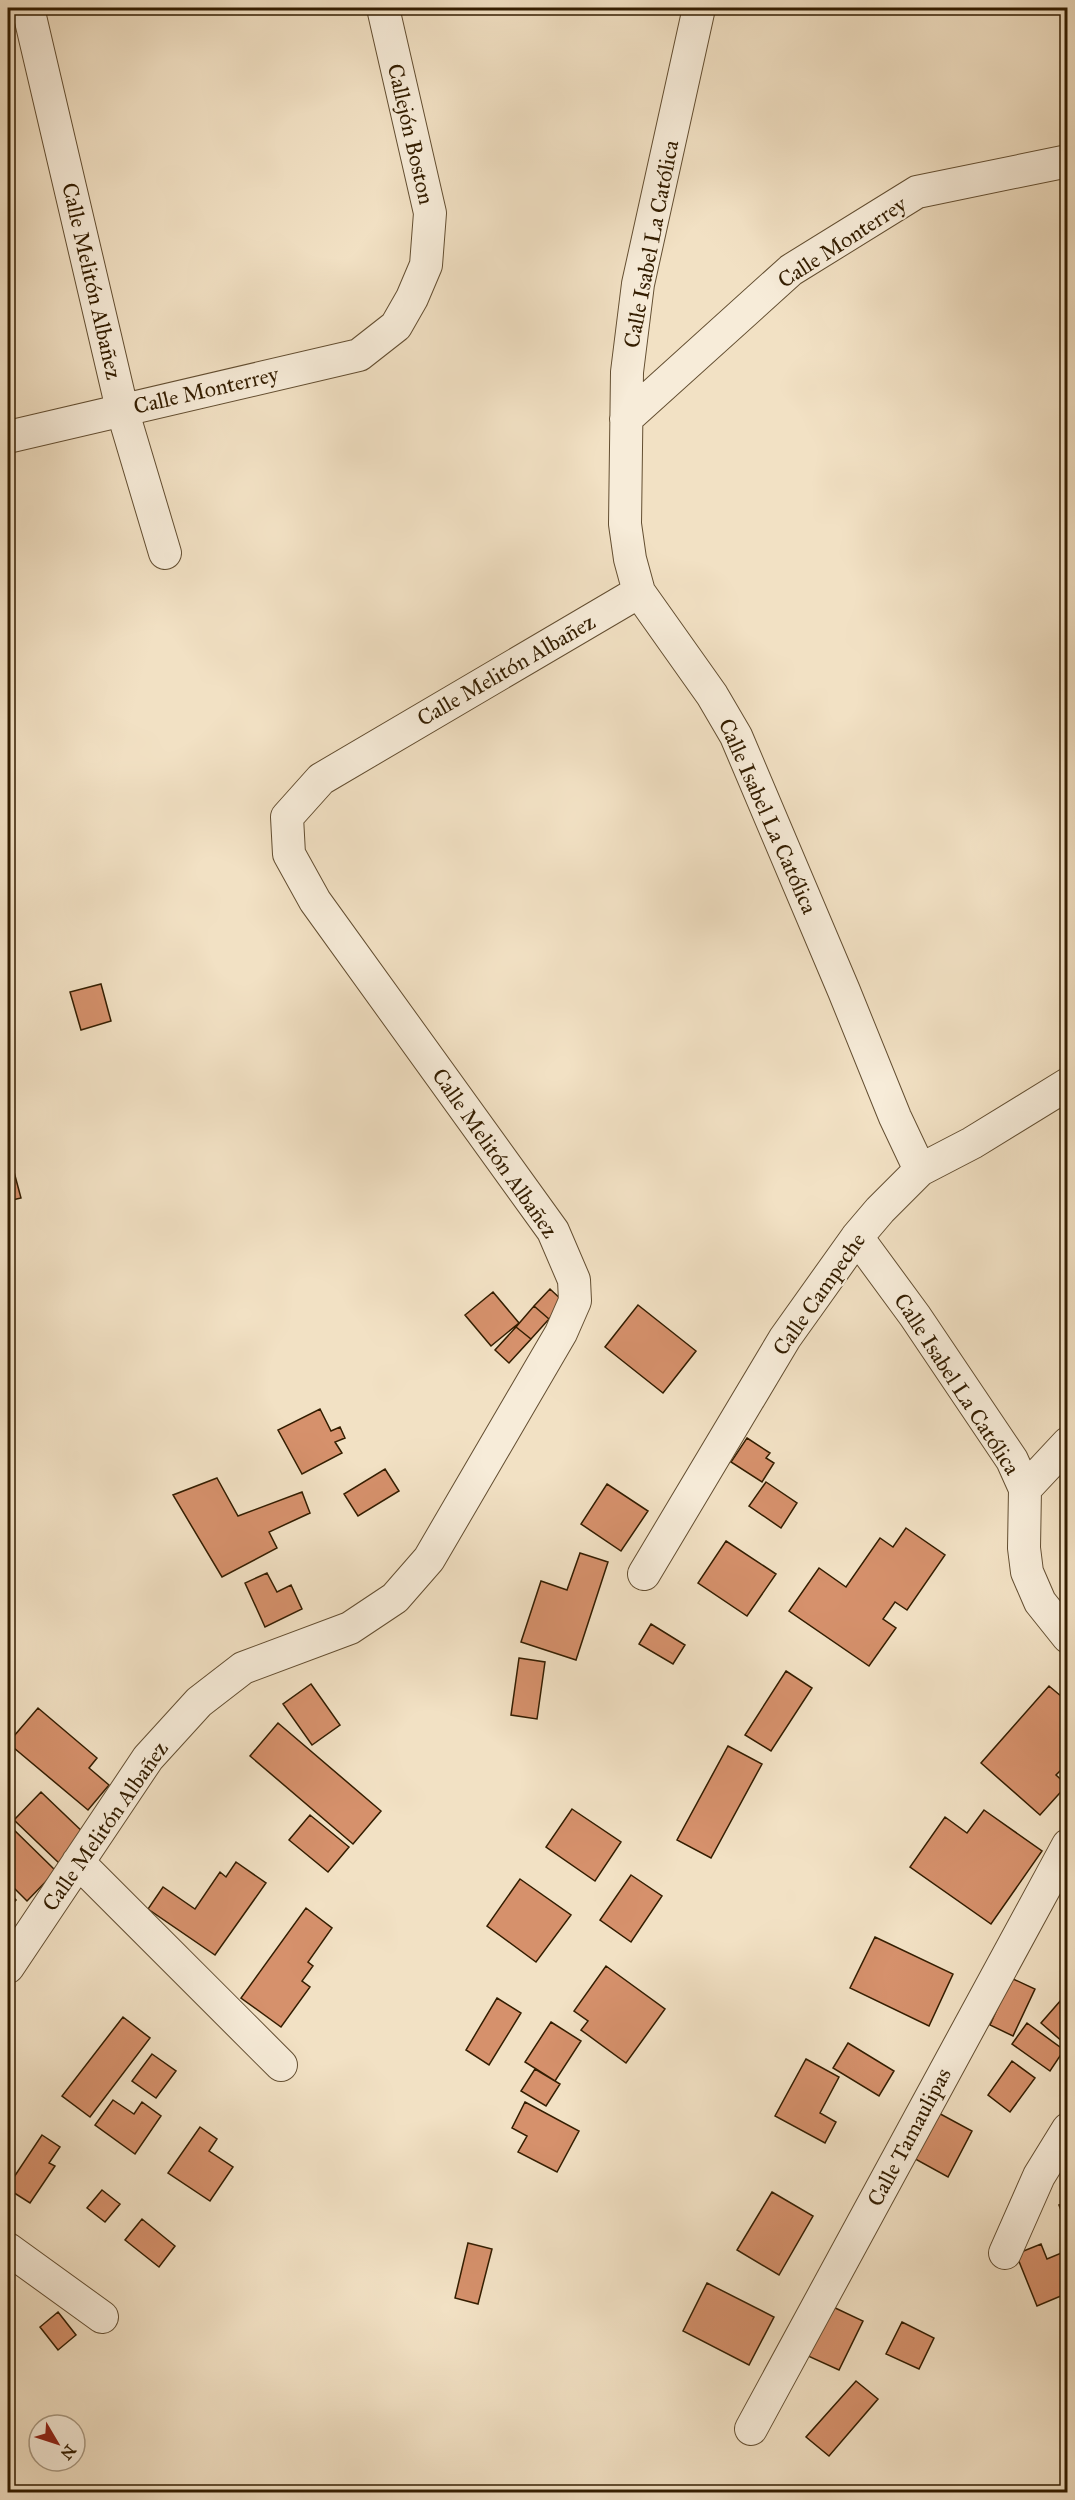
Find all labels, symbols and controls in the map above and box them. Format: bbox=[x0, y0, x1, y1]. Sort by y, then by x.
street label: Callejón Boston bbox=[382, 61, 440, 207]
street label: Calle Isabel La Católica bbox=[618, 137, 685, 350]
street label: Calle Melitón Albañez bbox=[56, 180, 128, 382]
street label: Calle Monterrey bbox=[773, 190, 912, 294]
street label: Calle Monterrey bbox=[131, 360, 282, 420]
street label: Calle Melitón Albañez bbox=[412, 608, 600, 732]
street label: Calle Isabel La Católica bbox=[713, 714, 824, 919]
street label: Calle Melitón Albañez bbox=[426, 1063, 564, 1243]
street label: Calle Campeche bbox=[767, 1227, 871, 1361]
street label: Calle Isabel La Católica bbox=[888, 1288, 1026, 1480]
street label: Calle Melitón Albañez bbox=[36, 1736, 174, 1916]
street label: Calle Tamaulipas bbox=[861, 2063, 957, 2211]
north arrow bbox=[27, 2413, 87, 2473]
text: N bbox=[56, 2441, 80, 2464]

